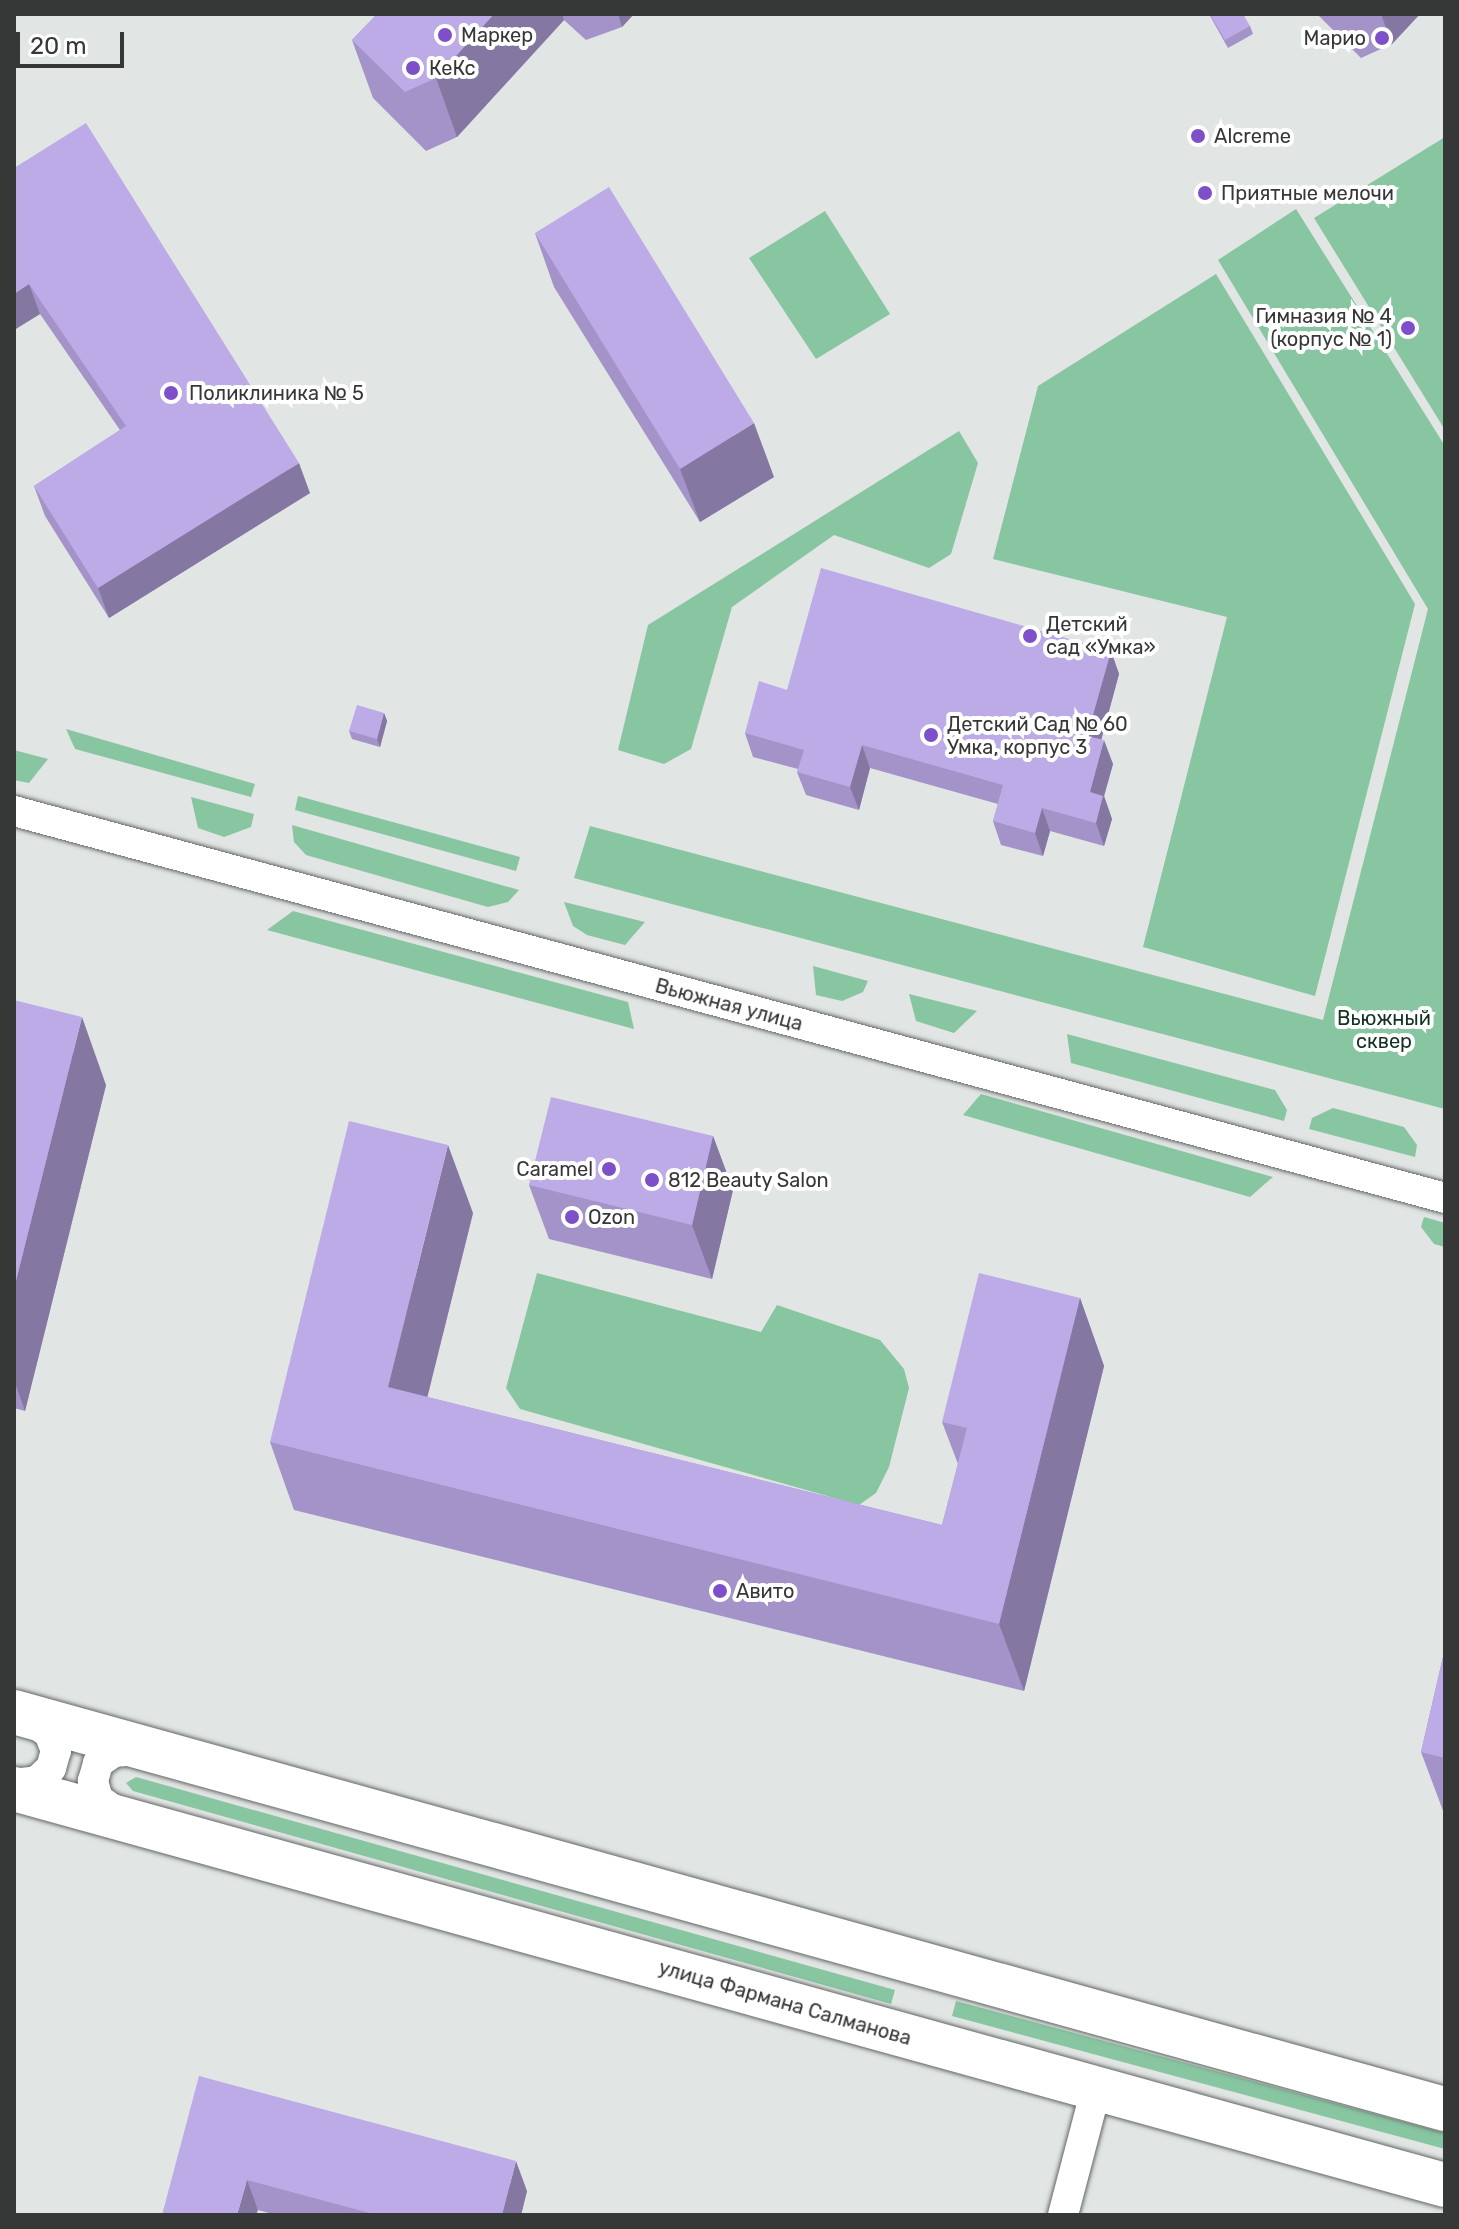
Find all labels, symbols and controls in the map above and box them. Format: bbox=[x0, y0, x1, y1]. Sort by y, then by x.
scale bar bbox=[20, 16, 128, 66]
place label: Маркер bbox=[461, 23, 533, 47]
marker: Маркер bbox=[436, 26, 454, 44]
place label: Марио bbox=[1304, 26, 1366, 50]
marker: Марио bbox=[1373, 29, 1391, 47]
text: 20 m bbox=[30, 32, 87, 60]
place label: КеКс bbox=[429, 56, 476, 80]
marker: КеКс bbox=[404, 59, 422, 77]
place label: Alcreme bbox=[1214, 124, 1291, 148]
marker: Alcreme bbox=[1189, 127, 1207, 145]
place label: Приятные мелочи bbox=[1221, 181, 1394, 205]
marker: Приятные мелочи bbox=[1196, 184, 1214, 202]
place label: Гимназия № 4 (корпус № 1) bbox=[1256, 304, 1392, 351]
marker: Гимназия № 4 (корпус № 1) bbox=[1399, 319, 1417, 337]
place label: Поликлиника № 5 bbox=[189, 381, 364, 405]
marker: Поликлиника № 5 bbox=[160, 382, 182, 404]
place label: Детский сад «Умка» bbox=[1046, 612, 1156, 659]
marker: Детский сад «Умка» bbox=[1021, 627, 1039, 645]
place label: Детский Сад № 60 Умка, корпус 3 bbox=[947, 712, 1128, 759]
marker: Детский Сад № 60 Умка, корпус 3 bbox=[922, 726, 940, 744]
street label: Вьюжная улица bbox=[653, 974, 805, 1036]
park label: Вьюжный сквер bbox=[1337, 1006, 1431, 1053]
place label: Caramel bbox=[516, 1157, 593, 1181]
marker: Caramel bbox=[600, 1160, 618, 1178]
place label: 812 Beauty Salon bbox=[668, 1168, 829, 1192]
marker: 812 Beauty Salon bbox=[643, 1171, 661, 1189]
place label: Ozon bbox=[588, 1205, 635, 1229]
marker: Ozon bbox=[563, 1208, 581, 1226]
place label: Авито bbox=[736, 1579, 795, 1603]
marker: Авито bbox=[711, 1582, 729, 1600]
street label: улица Фармана Салманова bbox=[656, 1955, 914, 2051]

